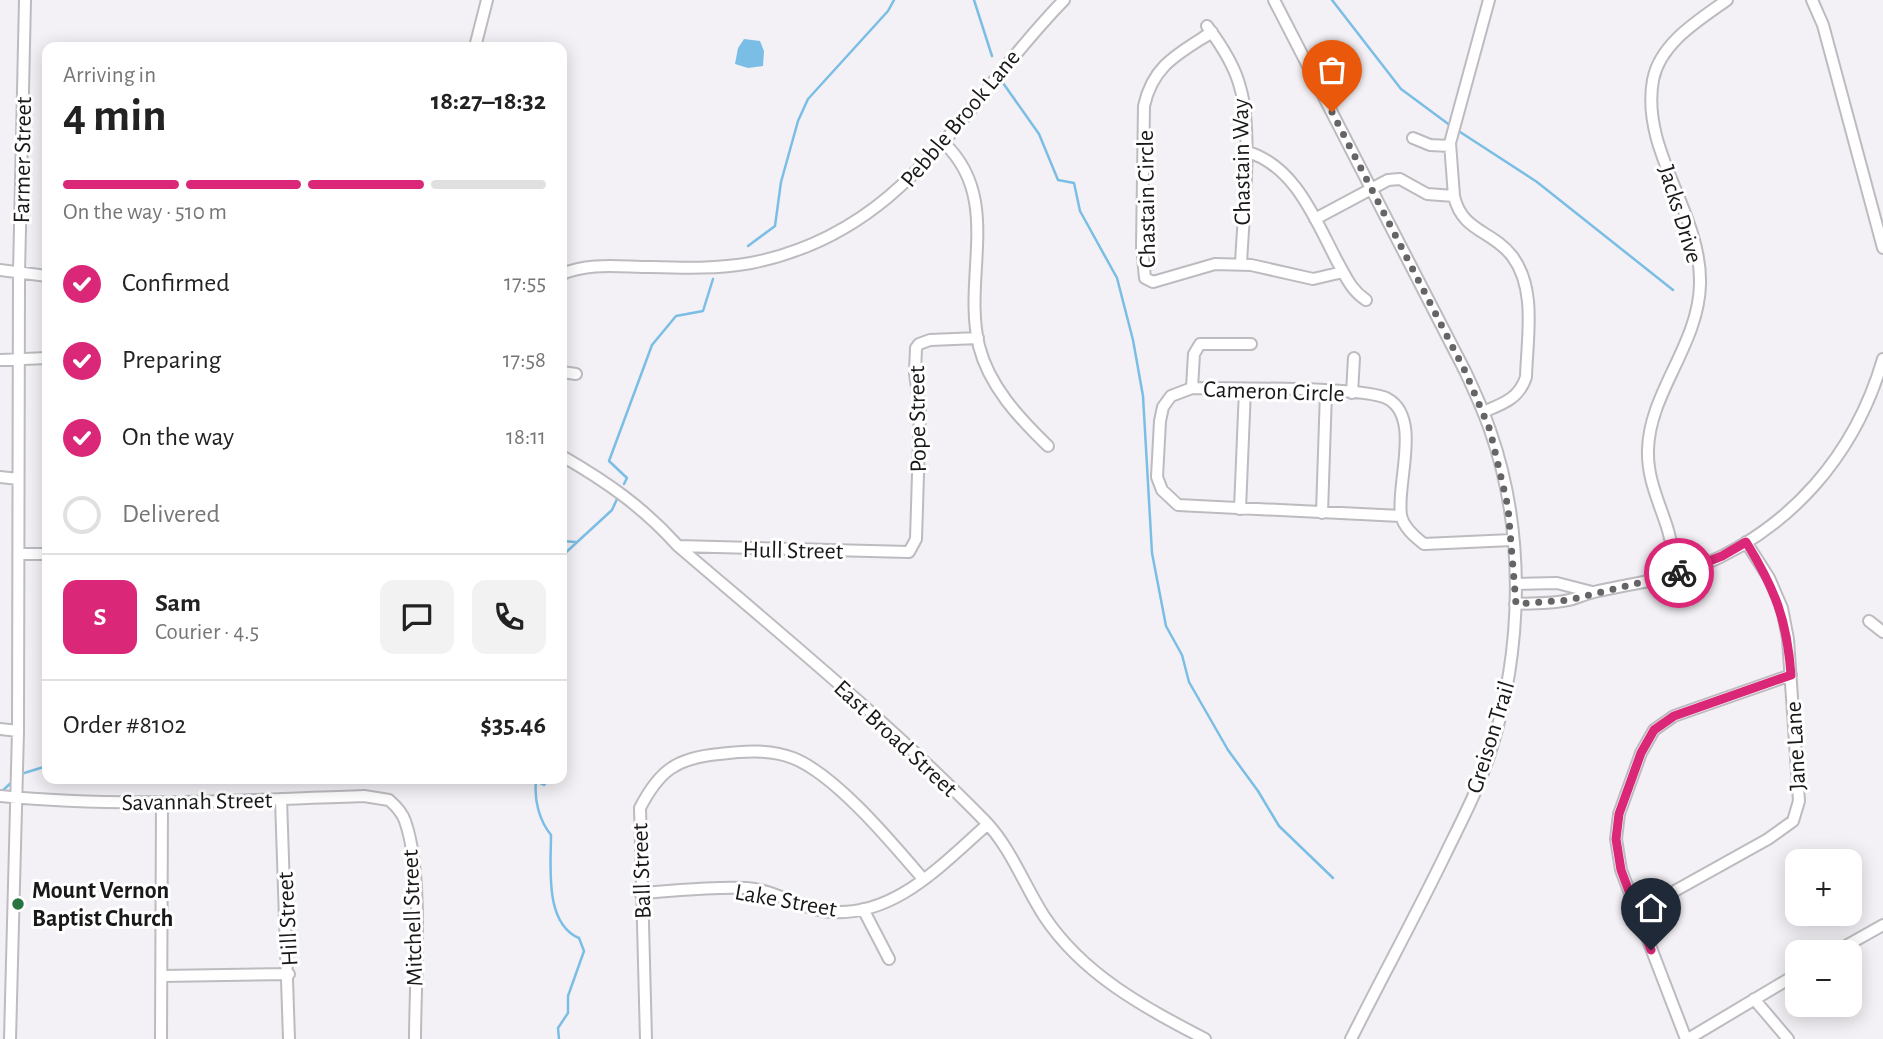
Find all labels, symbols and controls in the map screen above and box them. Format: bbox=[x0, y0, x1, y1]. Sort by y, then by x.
pin bbox=[1302, 40, 1362, 112]
street label: Pebble Brook Lane bbox=[897, 45, 1025, 192]
icon: bag bbox=[1313, 51, 1351, 89]
text: Arriving in bbox=[63, 64, 156, 87]
text: 18:27–18:32 bbox=[431, 88, 546, 114]
text: 4 min bbox=[63, 93, 167, 139]
street label: Farmer Street bbox=[10, 96, 36, 224]
street label: Chastain Way bbox=[1229, 98, 1255, 226]
street label: Chastain Circle bbox=[1134, 130, 1160, 268]
street label: Jacks Drive bbox=[1654, 163, 1706, 266]
text: On the way · 510 m bbox=[63, 201, 227, 224]
icon: check bbox=[63, 265, 101, 303]
text: Confirmed bbox=[122, 270, 230, 296]
text: 17:55 bbox=[504, 272, 546, 295]
icon: check bbox=[63, 342, 101, 380]
text: Preparing bbox=[122, 347, 221, 373]
text: 17:58 bbox=[503, 349, 546, 372]
street label: Pope Street bbox=[905, 365, 931, 473]
street label: Cameron Circle bbox=[1203, 378, 1345, 406]
icon: check bbox=[63, 419, 101, 457]
text: On the way bbox=[122, 424, 234, 450]
text: 18:11 bbox=[506, 426, 546, 449]
text: Delivered bbox=[122, 501, 220, 527]
street label: Hull Street bbox=[742, 538, 844, 564]
courier bbox=[1644, 538, 1714, 608]
icon: bike bbox=[1660, 554, 1698, 592]
button: chat bbox=[380, 580, 454, 654]
button: phone bbox=[472, 580, 546, 654]
text: Sam bbox=[155, 590, 201, 616]
text: S bbox=[94, 604, 106, 630]
text: Courier · 4.5 bbox=[155, 621, 259, 644]
street label: East Broad Street bbox=[829, 676, 962, 802]
street label: Greison Trail bbox=[1463, 678, 1519, 796]
street label: Jane Lane bbox=[1782, 701, 1810, 791]
text: Order #8102 bbox=[63, 712, 186, 738]
text: $35.46 bbox=[480, 712, 546, 738]
street label: Savannah Street bbox=[121, 789, 273, 815]
street label: Ball Street bbox=[628, 822, 656, 920]
street label: Mitchell Street bbox=[399, 849, 427, 987]
map controls bbox=[1785, 849, 1862, 1017]
button: + bbox=[1785, 849, 1862, 926]
street label: Hill Street bbox=[274, 871, 302, 967]
pin bbox=[1621, 878, 1681, 950]
place label: Mount Vernon Baptist Church bbox=[32, 879, 173, 931]
street label: Lake Street bbox=[733, 880, 839, 922]
icon: home bbox=[1632, 889, 1670, 927]
marker: Mount Vernon Baptist Church bbox=[10, 896, 26, 912]
button: − bbox=[1785, 940, 1862, 1017]

